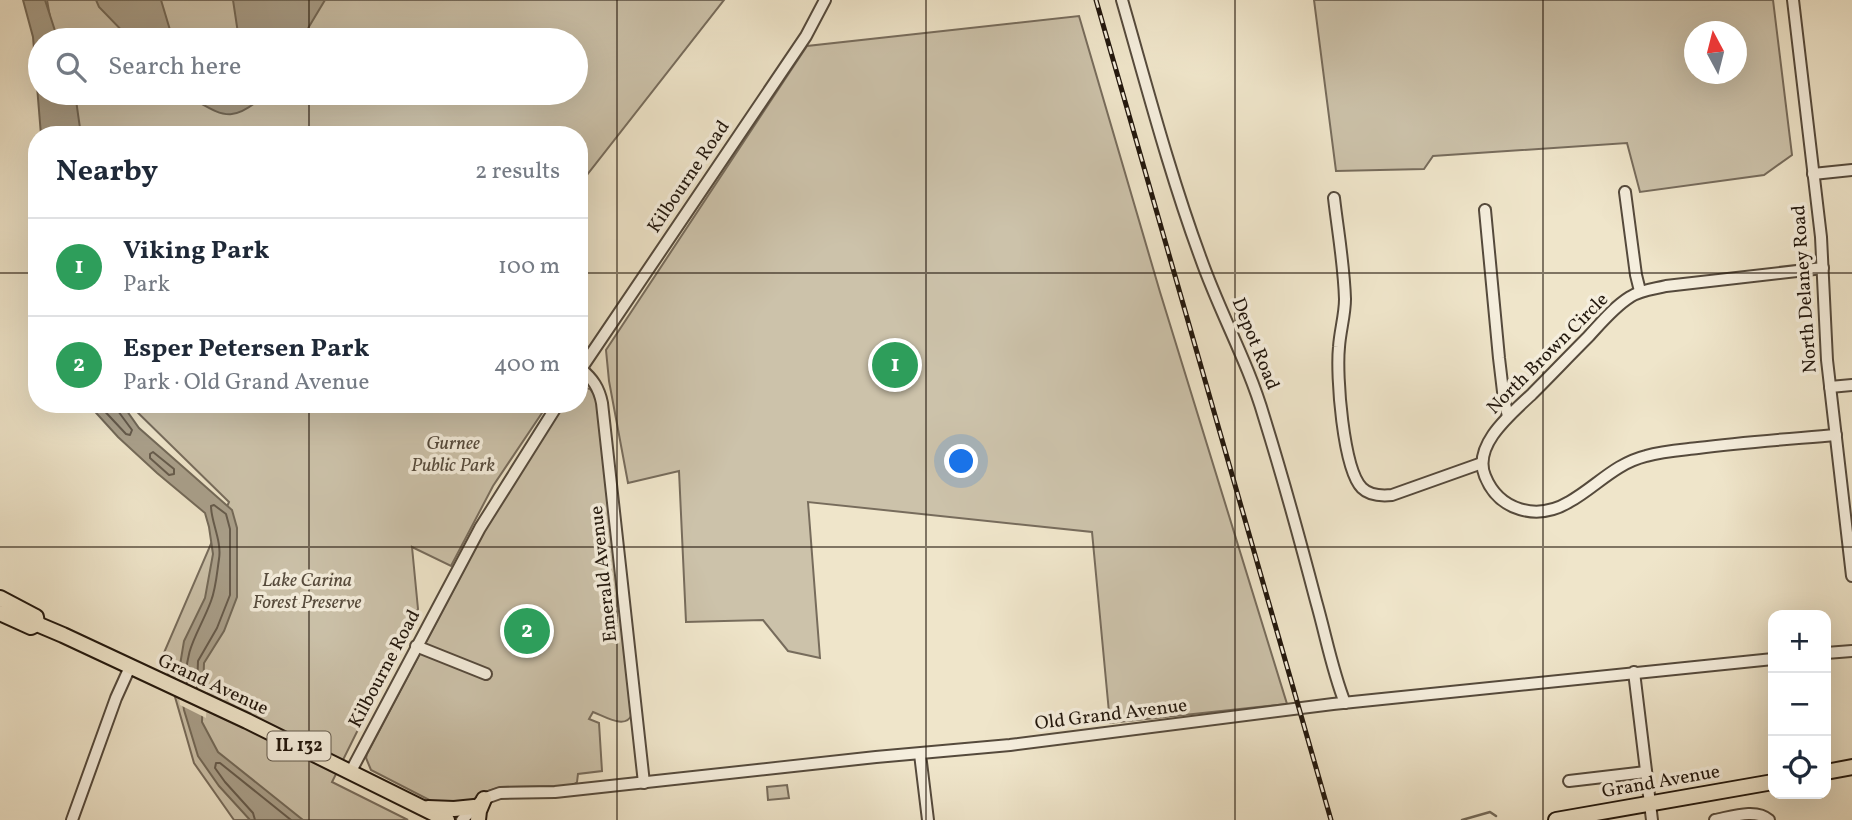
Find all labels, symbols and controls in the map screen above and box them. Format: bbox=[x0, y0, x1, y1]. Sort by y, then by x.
north arrow bbox=[1684, 21, 1747, 84]
search box bbox=[28, 28, 588, 105]
icon: search bbox=[52, 48, 90, 86]
text: Search here bbox=[108, 49, 241, 85]
street label: Kilbourne Road bbox=[642, 116, 736, 238]
text: Nearby bbox=[56, 151, 158, 193]
text: 2 results bbox=[475, 156, 560, 188]
street label: North Delaney Road bbox=[1786, 204, 1824, 374]
text: Viking Park bbox=[123, 233, 270, 269]
text: 1 bbox=[74, 251, 84, 283]
text: 100 m bbox=[498, 251, 560, 283]
text: Park bbox=[123, 269, 170, 301]
street label: North Brown Circle bbox=[1481, 287, 1615, 421]
street label: Depot Road bbox=[1225, 294, 1285, 394]
text: Esper Petersen Park bbox=[123, 331, 369, 367]
pin: 1 bbox=[872, 339, 918, 391]
text: 2 bbox=[73, 349, 85, 381]
text: 400 m bbox=[494, 349, 560, 381]
text: Park · Old Grand Avenue bbox=[123, 367, 369, 399]
park label: Gurnee Public Park bbox=[411, 431, 495, 479]
your location bbox=[944, 444, 978, 478]
street label: Emerald Avenue bbox=[584, 505, 624, 643]
park label: Lake Carina Forest Preserve bbox=[252, 568, 362, 616]
street label: Kilbourne Road bbox=[343, 605, 427, 733]
pin: 2 bbox=[504, 605, 550, 657]
map controls bbox=[1768, 610, 1831, 799]
button: + bbox=[1768, 610, 1831, 673]
street label: Grand Avenue bbox=[153, 648, 273, 722]
button: − bbox=[1768, 673, 1831, 736]
street label: Old Grand Avenue bbox=[1033, 693, 1189, 737]
road number: IL 132 bbox=[268, 732, 330, 760]
button: locate bbox=[1768, 736, 1831, 799]
street label: Grand Avenue bbox=[1600, 759, 1722, 805]

